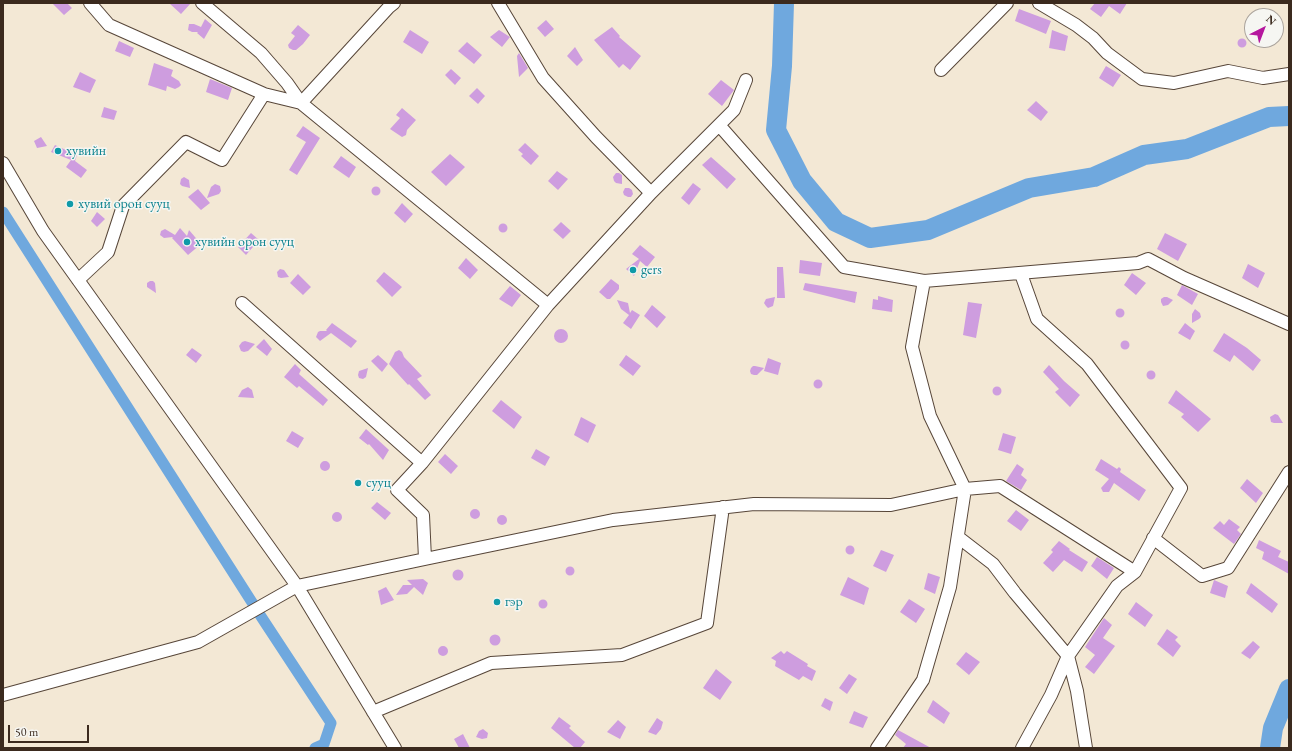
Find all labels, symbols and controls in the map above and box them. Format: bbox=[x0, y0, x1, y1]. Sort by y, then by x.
north arrow bbox=[1244, 8, 1284, 48]
text: N bbox=[1263, 12, 1279, 28]
place label: хувийн bbox=[66, 143, 106, 159]
marker: хувийн bbox=[53, 146, 63, 156]
place label: хувий орон сууц bbox=[78, 196, 170, 212]
marker: хувий орон сууц bbox=[65, 199, 75, 209]
place label: хувийн орон сууц bbox=[195, 234, 294, 250]
marker: хувийн орон сууц bbox=[182, 237, 192, 247]
place label: gers bbox=[641, 262, 662, 278]
marker: gers bbox=[628, 265, 638, 275]
place label: сууц bbox=[366, 475, 391, 491]
marker: сууц bbox=[353, 478, 363, 488]
place label: гэр bbox=[505, 594, 523, 610]
marker: гэр bbox=[492, 597, 502, 607]
scale bar bbox=[10, 717, 91, 743]
text: 50 m bbox=[15, 724, 38, 740]

